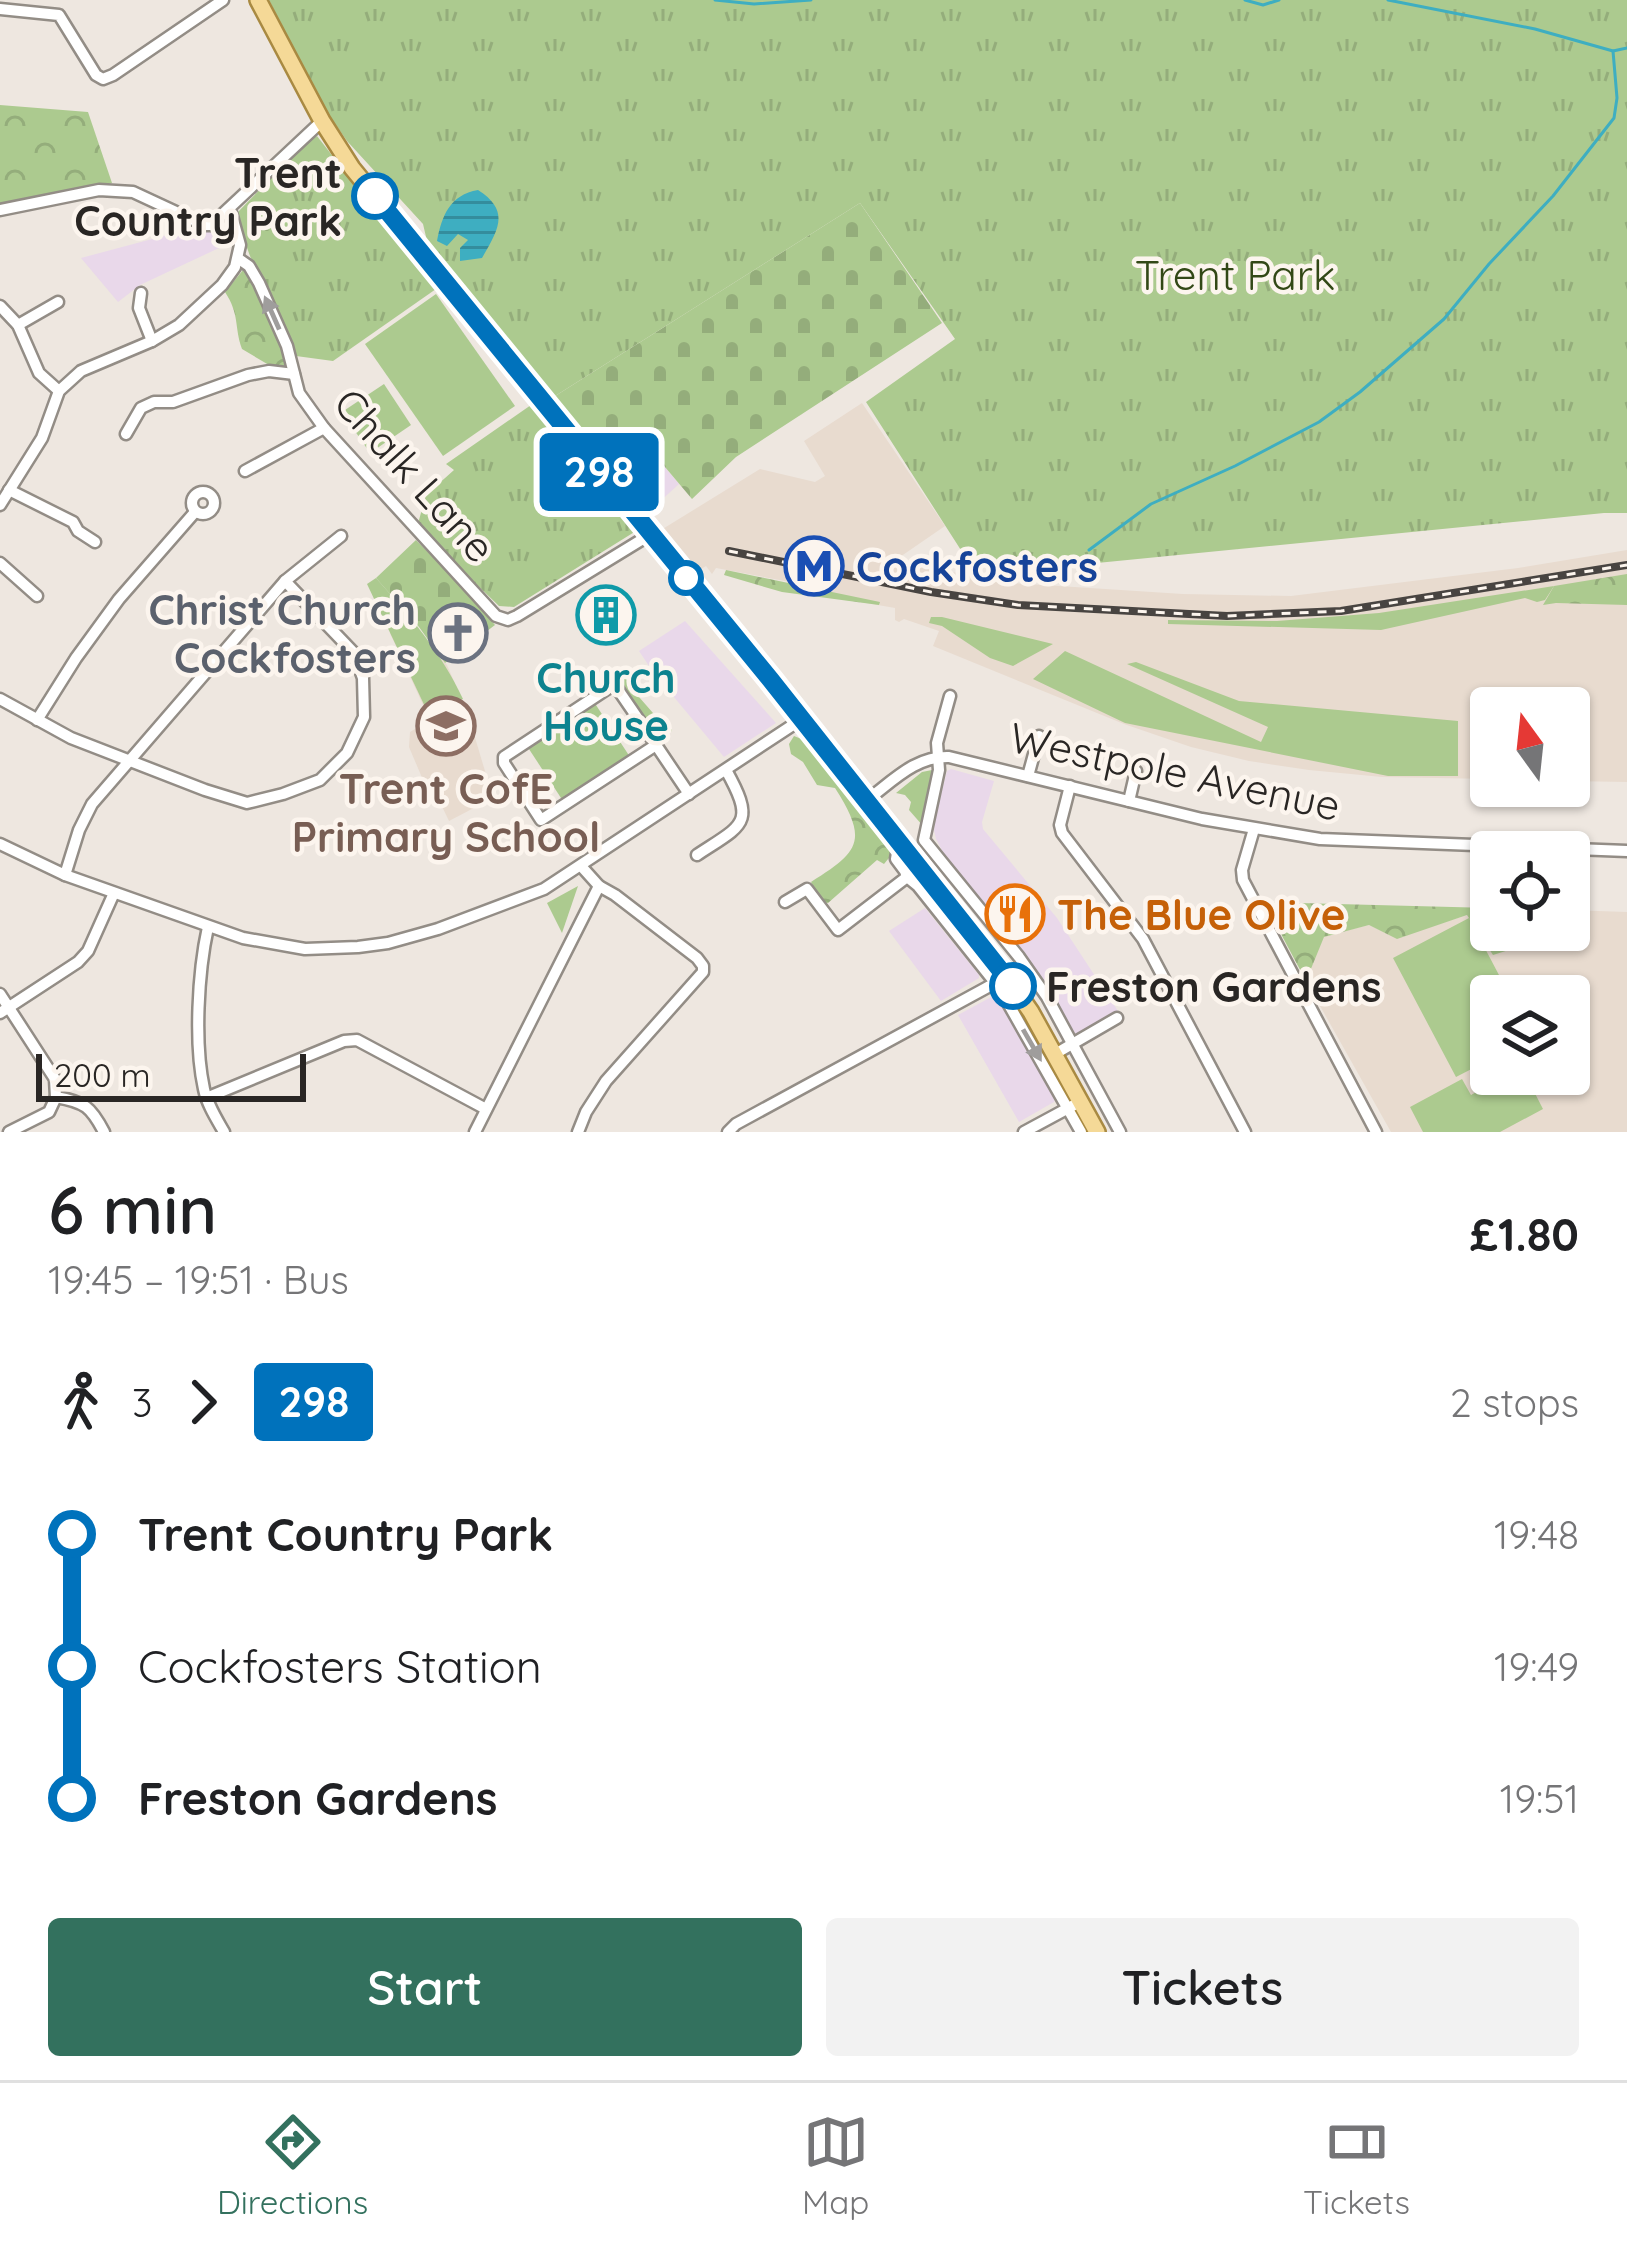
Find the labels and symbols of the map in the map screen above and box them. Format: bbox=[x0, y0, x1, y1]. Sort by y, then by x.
place label: Trent Country Park bbox=[74, 146, 342, 247]
marker: Trent Country Park bbox=[353, 174, 397, 218]
park label: Trent Park bbox=[1135, 248, 1335, 301]
one-way arrow bbox=[262, 295, 282, 330]
street label: Chalk Lane bbox=[323, 377, 507, 573]
line badge: 298 bbox=[530, 433, 668, 511]
metro station icon: Cockfosters bbox=[783, 535, 845, 597]
place label: Cockfosters bbox=[856, 540, 1098, 593]
unlabelled marker bbox=[670, 562, 702, 594]
place label: Christ Church Cockfosters bbox=[148, 583, 416, 684]
building icon: Church House bbox=[575, 584, 637, 646]
church icon: Christ Church Cockfosters bbox=[427, 602, 489, 664]
place label: Church House bbox=[536, 651, 676, 752]
north arrow bbox=[1470, 687, 1590, 807]
school or university icon: Trent CofE Primary School bbox=[415, 695, 477, 757]
street label: Westpole Avenue bbox=[1005, 710, 1345, 832]
place label: Trent CofE Primary School bbox=[292, 762, 600, 863]
restaurant icon: The Blue Olive bbox=[984, 883, 1046, 945]
place label: The Blue Olive bbox=[1057, 888, 1345, 941]
place label: Freston Gardens bbox=[1046, 960, 1381, 1013]
marker: Freston Gardens bbox=[991, 964, 1035, 1008]
one-way arrow bbox=[1021, 1028, 1042, 1062]
scale bar bbox=[36, 1048, 306, 1101]

